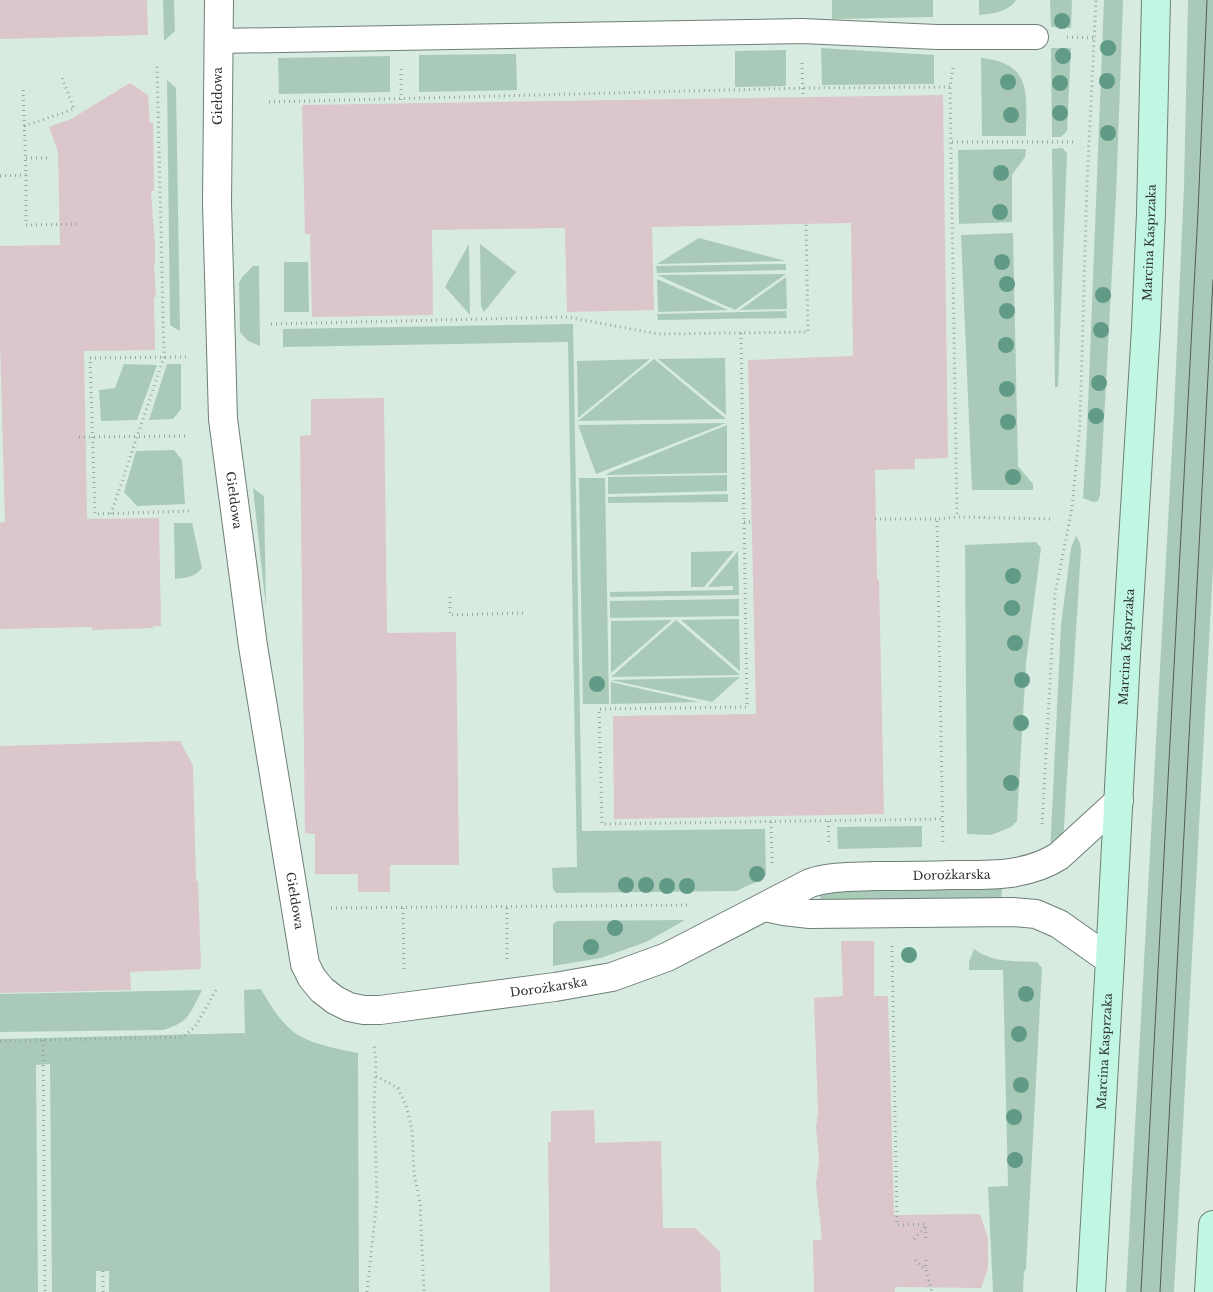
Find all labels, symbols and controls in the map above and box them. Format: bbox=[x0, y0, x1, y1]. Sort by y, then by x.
street label: Giełdowa bbox=[210, 67, 225, 125]
street label: Marcina Kasprzaka bbox=[1139, 184, 1159, 301]
street label: Giełdowa bbox=[223, 470, 245, 530]
street label: Marcina Kasprzaka bbox=[1115, 588, 1137, 706]
street label: Dorożkarska bbox=[913, 867, 991, 883]
street label: Giełdowa bbox=[283, 871, 307, 931]
street label: Dorożkarska bbox=[509, 973, 589, 1000]
street label: Marcina Kasprzaka bbox=[1093, 992, 1115, 1110]

